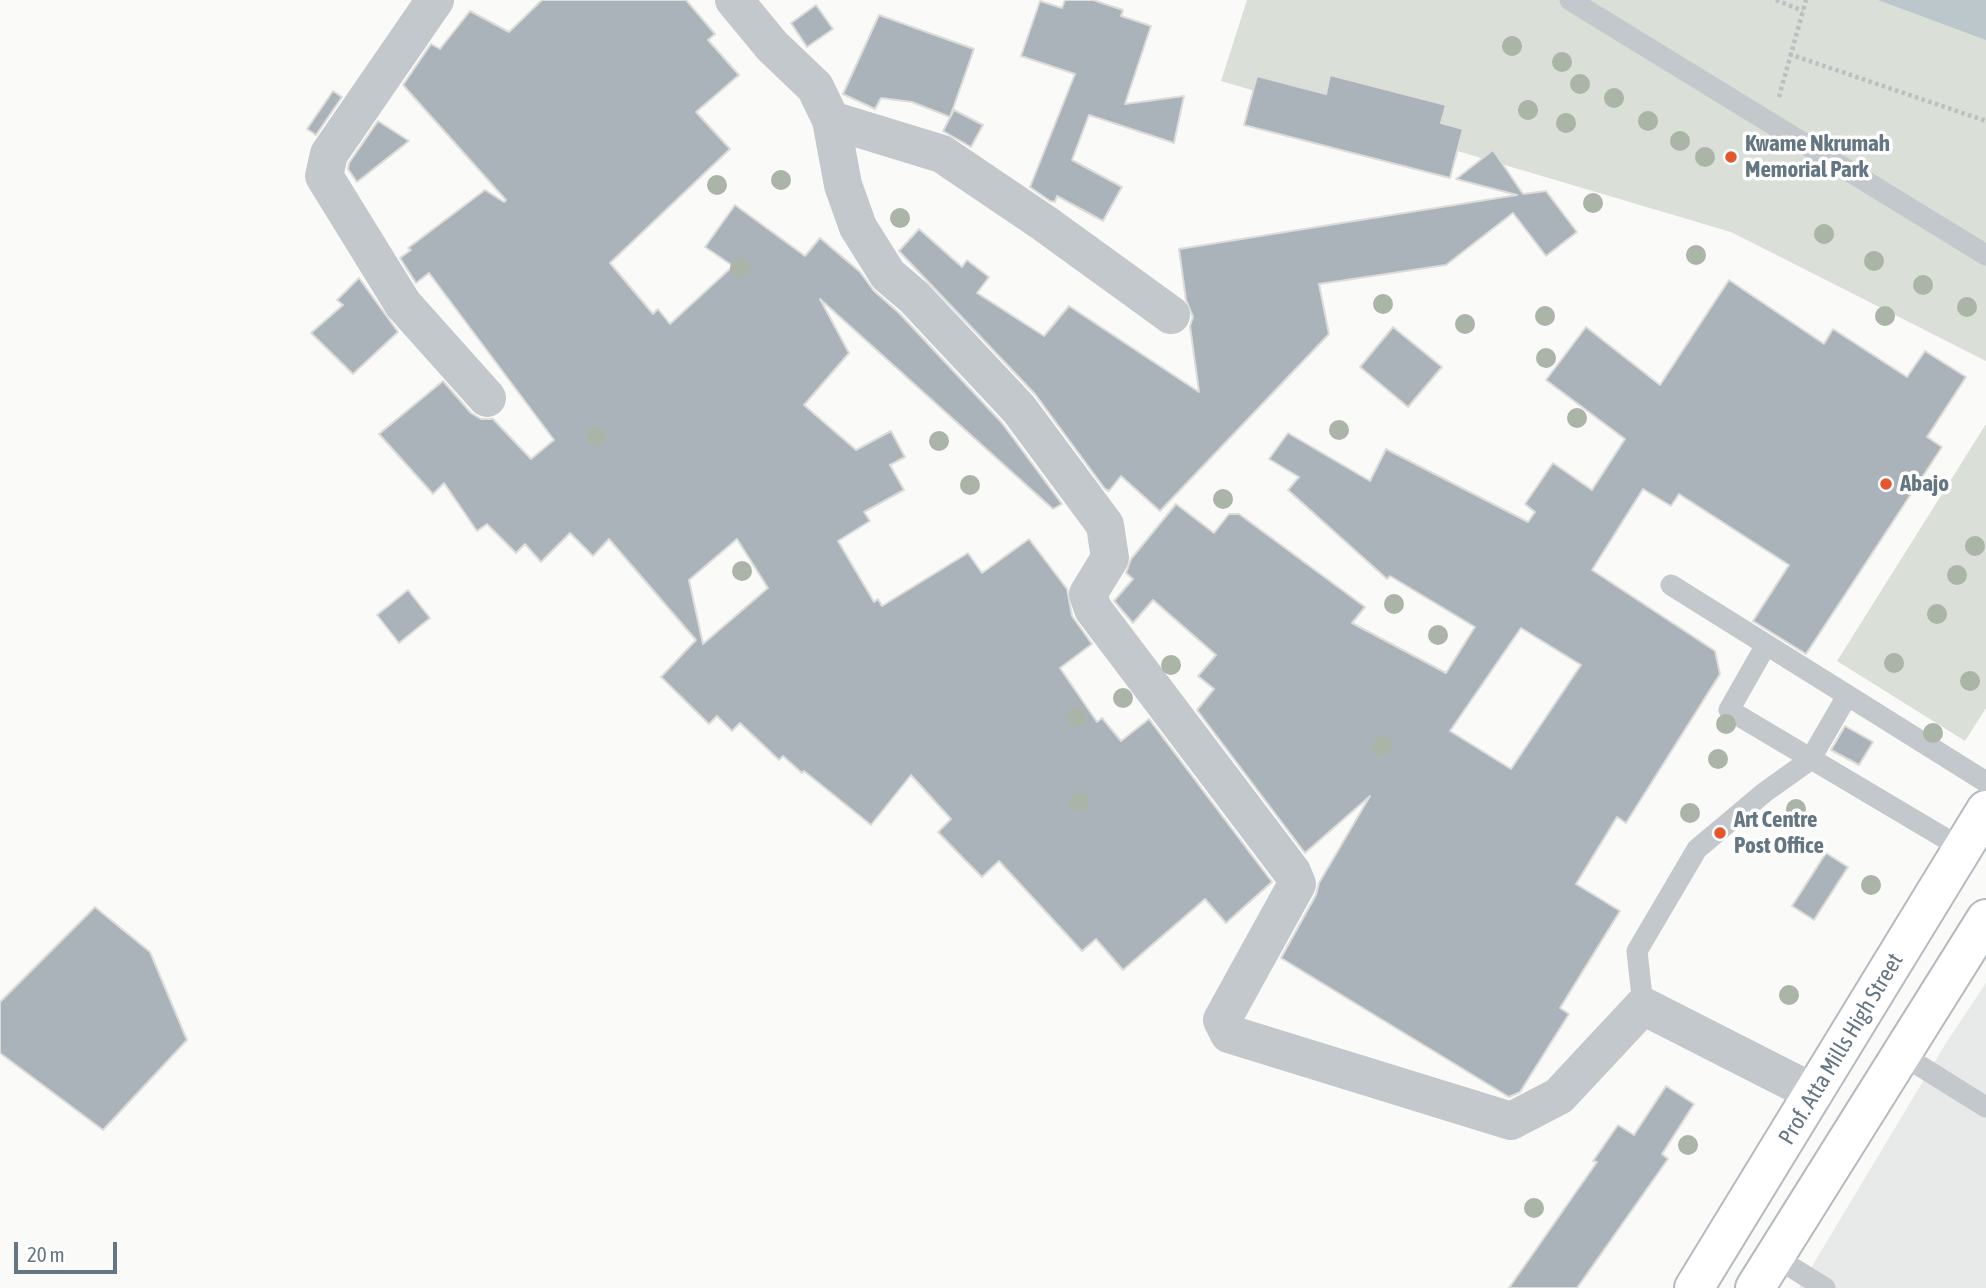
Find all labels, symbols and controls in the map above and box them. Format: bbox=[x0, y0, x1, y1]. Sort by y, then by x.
place label: Kwame Nkrumah Memorial Park bbox=[1745, 130, 1890, 184]
marker: Kwame Nkrumah Memorial Park bbox=[1723, 149, 1739, 165]
place label: Abajo bbox=[1900, 470, 1949, 498]
marker: Abajo bbox=[1878, 476, 1894, 492]
place label: Art Centre Post Office bbox=[1734, 806, 1824, 860]
marker: Art Centre Post Office bbox=[1712, 825, 1728, 841]
street label: Prof. Atta Mills High Street bbox=[1773, 948, 1909, 1150]
scale bar bbox=[18, 1228, 121, 1272]
text: 20 m bbox=[27, 1242, 65, 1266]

